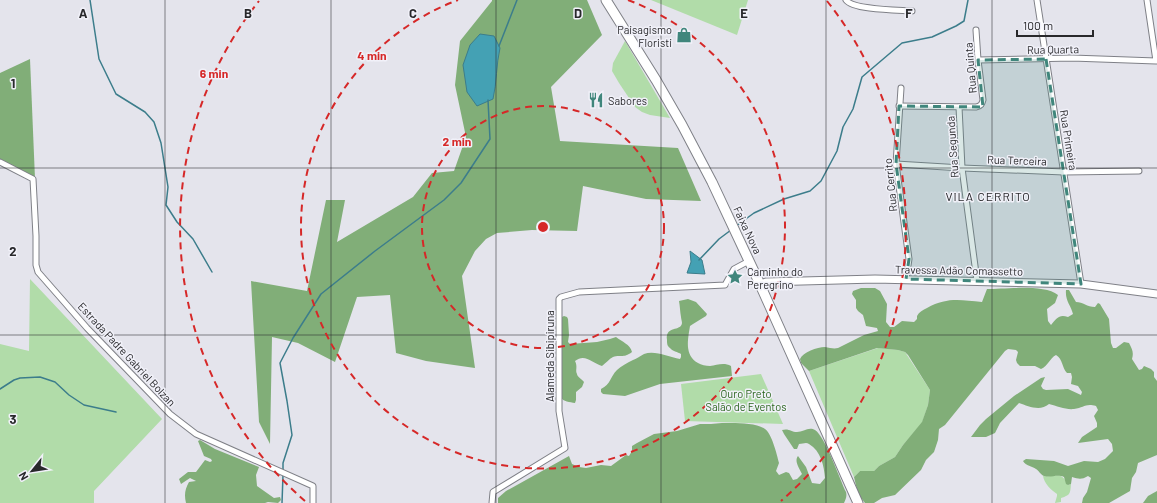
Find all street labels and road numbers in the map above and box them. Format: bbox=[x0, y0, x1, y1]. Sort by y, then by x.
street label: Rua Quinta bbox=[961, 42, 979, 94]
street label: Rua Quarta bbox=[1027, 42, 1079, 56]
street label: Rua Primeira bbox=[1058, 109, 1080, 171]
street label: Rua Segunda bbox=[943, 116, 961, 178]
street label: Rua Terceira bbox=[987, 152, 1047, 168]
street label: Rua Cerrito bbox=[881, 158, 899, 212]
street label: Faixa Nova bbox=[731, 204, 765, 256]
street label: Travessa Adão Comassetto bbox=[895, 262, 1023, 278]
street label: Estrada Padre Gabriel Bolzan bbox=[76, 299, 179, 409]
street label: Alameda Sibipiruna bbox=[543, 310, 556, 402]

